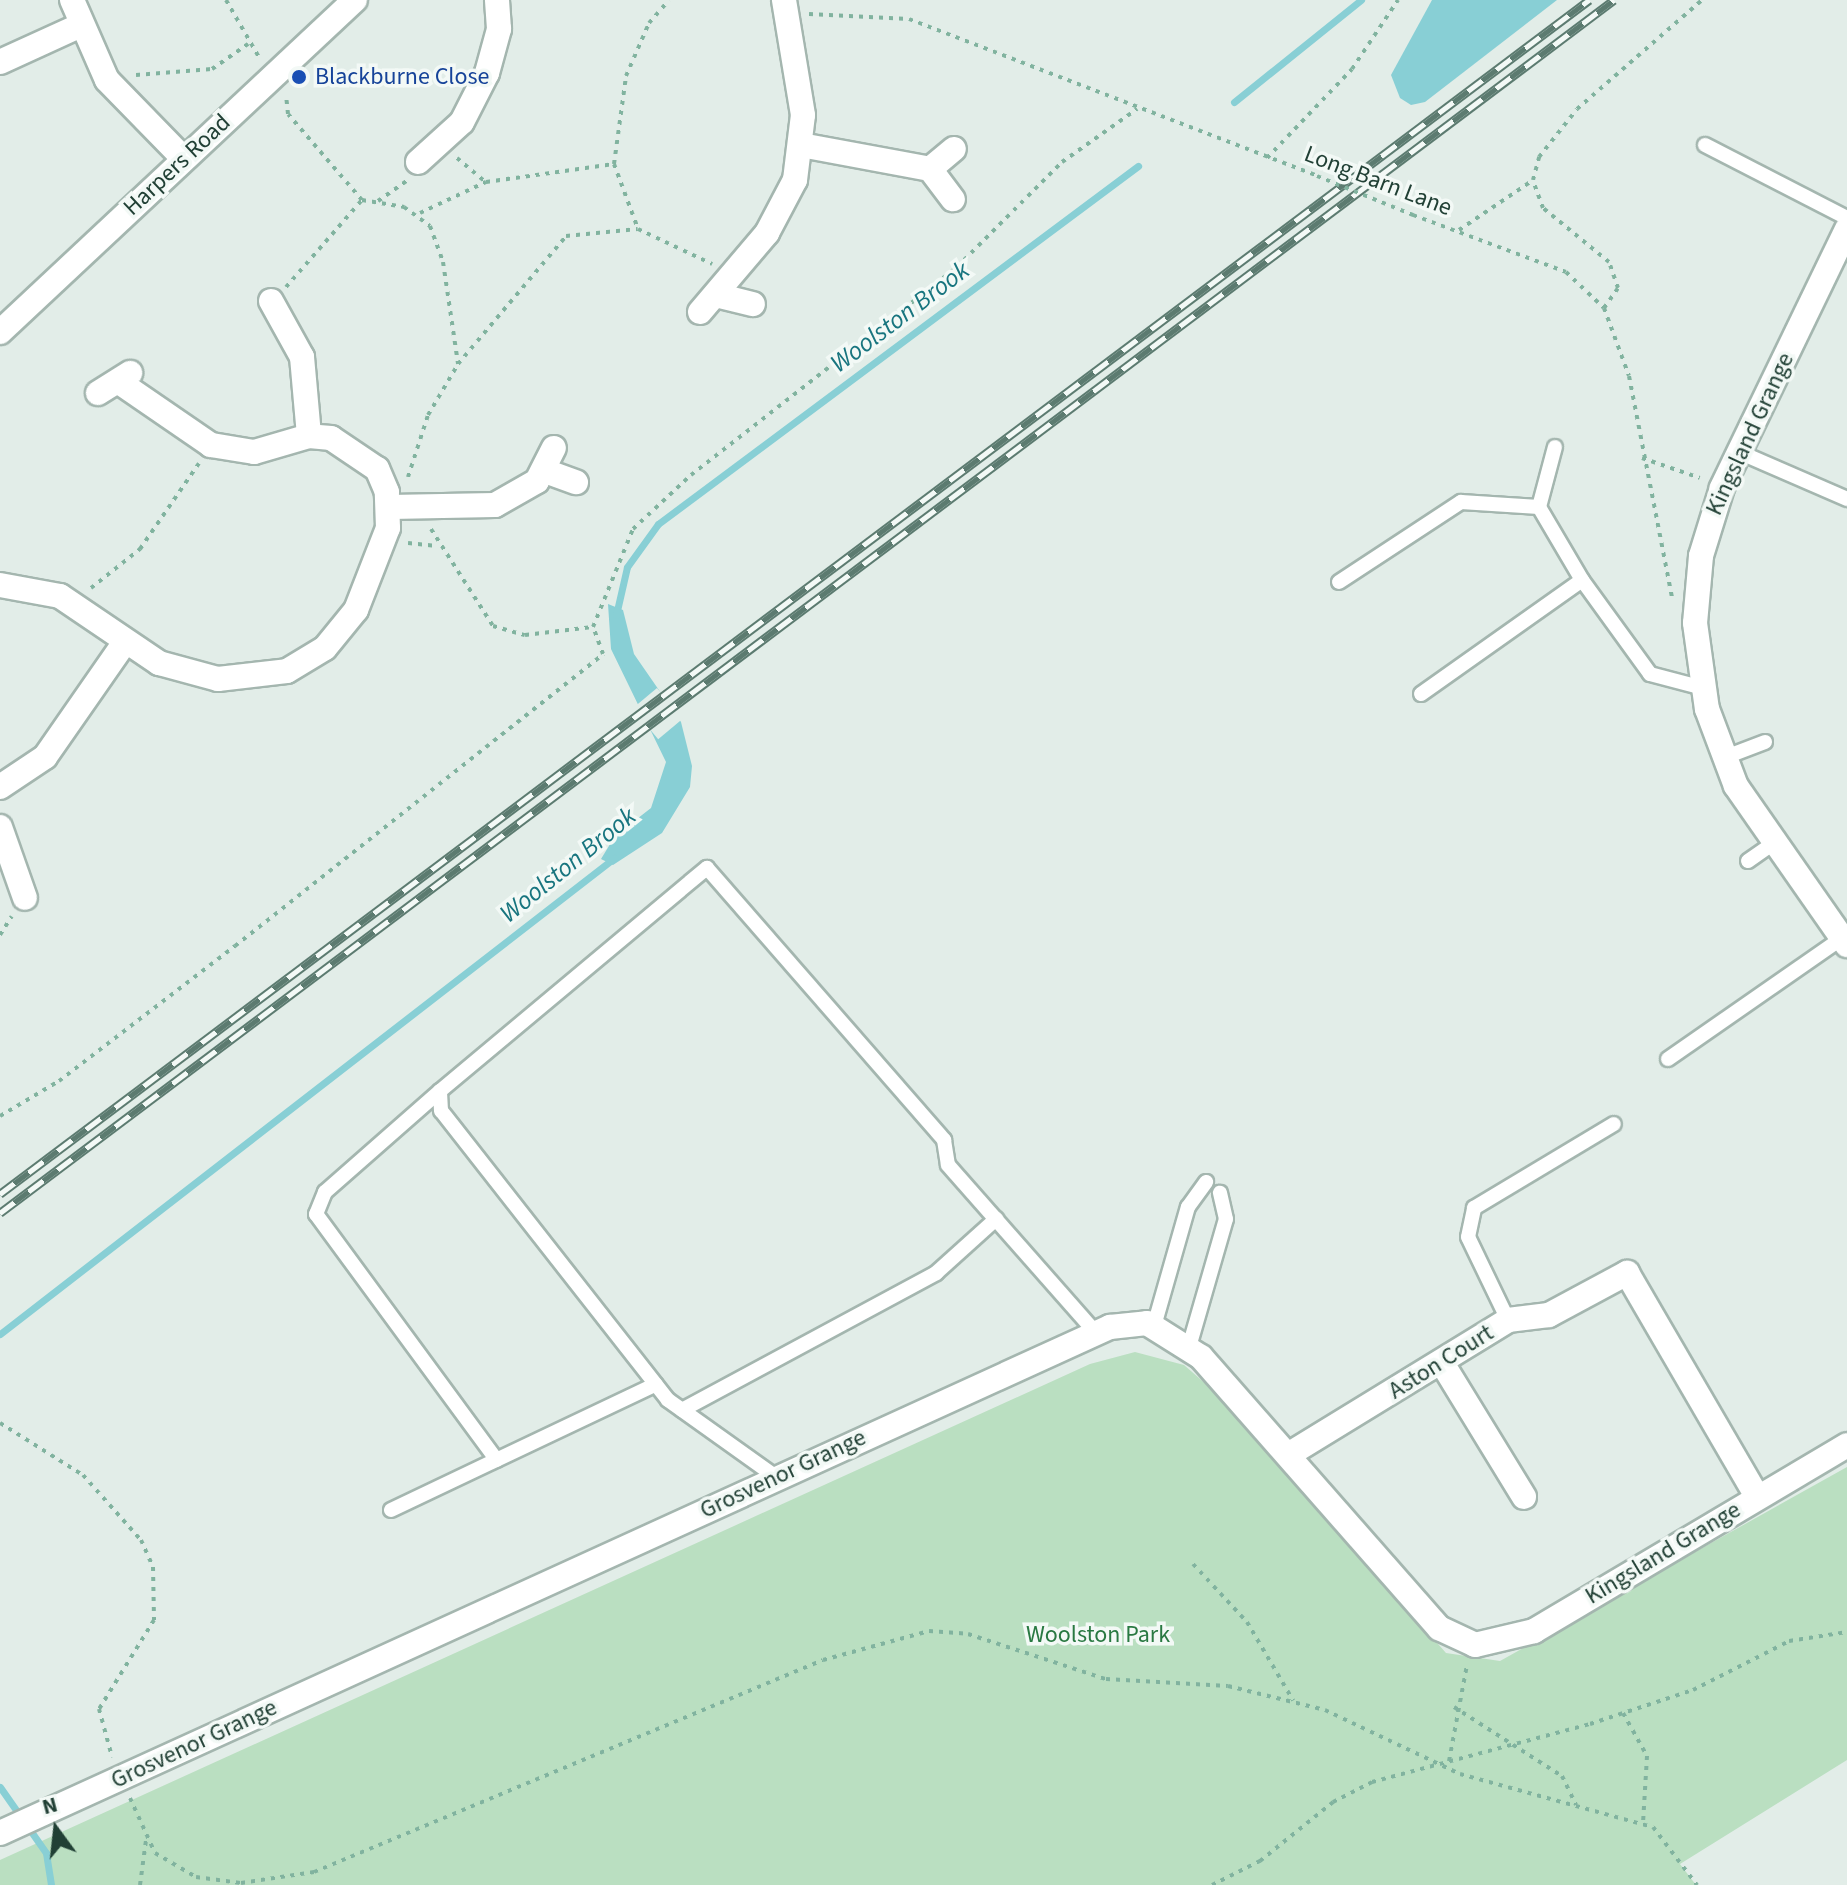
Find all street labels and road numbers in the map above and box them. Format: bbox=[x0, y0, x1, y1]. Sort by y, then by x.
street label: Harpers Road bbox=[117, 108, 237, 222]
street label: Long Barn Lane bbox=[1300, 140, 1456, 222]
street label: Kingsland Grange bbox=[1700, 348, 1800, 520]
street label: Aston Court bbox=[1383, 1319, 1499, 1405]
street label: Grosvenor Grange bbox=[696, 1423, 870, 1525]
street label: Kingsland Grange bbox=[1580, 1495, 1746, 1611]
street label: Grosvenor Grange bbox=[107, 1693, 281, 1795]

